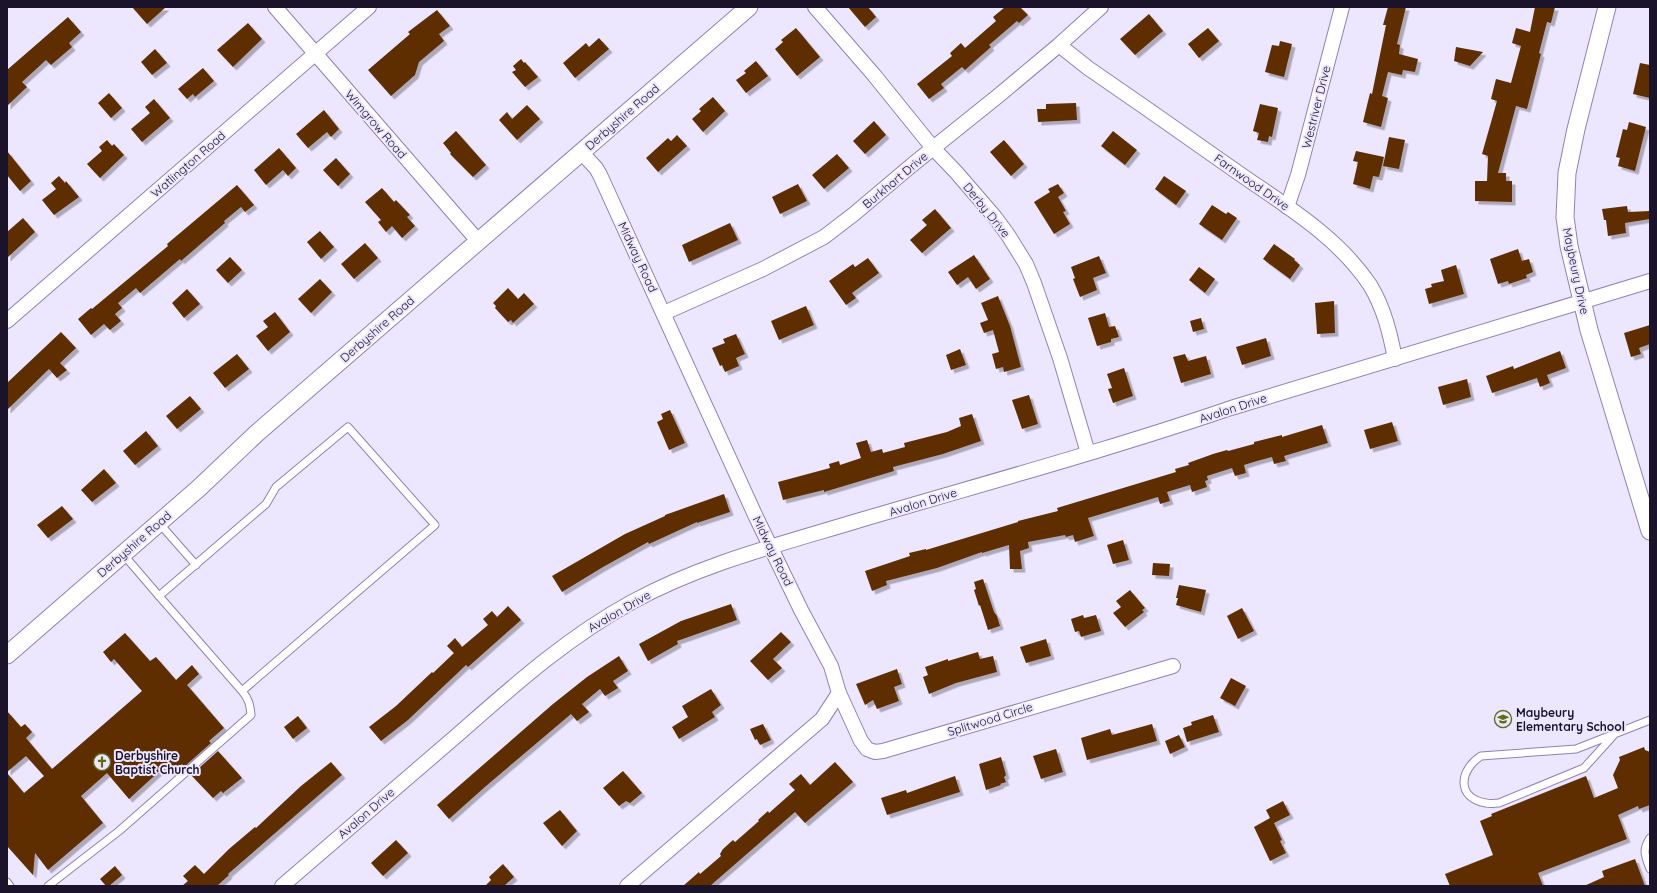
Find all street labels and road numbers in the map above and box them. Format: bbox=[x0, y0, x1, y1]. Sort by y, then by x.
street label: Westriver Drive bbox=[1298, 64, 1334, 150]
street label: Derbyshire Road bbox=[582, 81, 662, 153]
street label: Wimgrow Road bbox=[342, 87, 410, 161]
street label: Watlington Road bbox=[148, 128, 228, 200]
street label: Burkhart Drive bbox=[859, 148, 931, 212]
street label: Farnwood Drive bbox=[1212, 151, 1293, 214]
street label: Derby Drive bbox=[960, 179, 1014, 241]
street label: Midway Road bbox=[615, 219, 661, 295]
street label: Maybeury Drive bbox=[1559, 226, 1593, 316]
street label: Derbyshire Road bbox=[337, 293, 417, 365]
street label: Avalon Drive bbox=[1197, 390, 1269, 426]
street label: Avalon Drive bbox=[887, 485, 959, 519]
street label: Derbyshire Road bbox=[94, 508, 174, 580]
street label: Midway Road bbox=[750, 514, 796, 588]
street label: Avalon Drive bbox=[585, 587, 653, 635]
street label: Splitwood Circle bbox=[946, 699, 1035, 739]
street label: Avalon Drive bbox=[335, 784, 398, 842]

